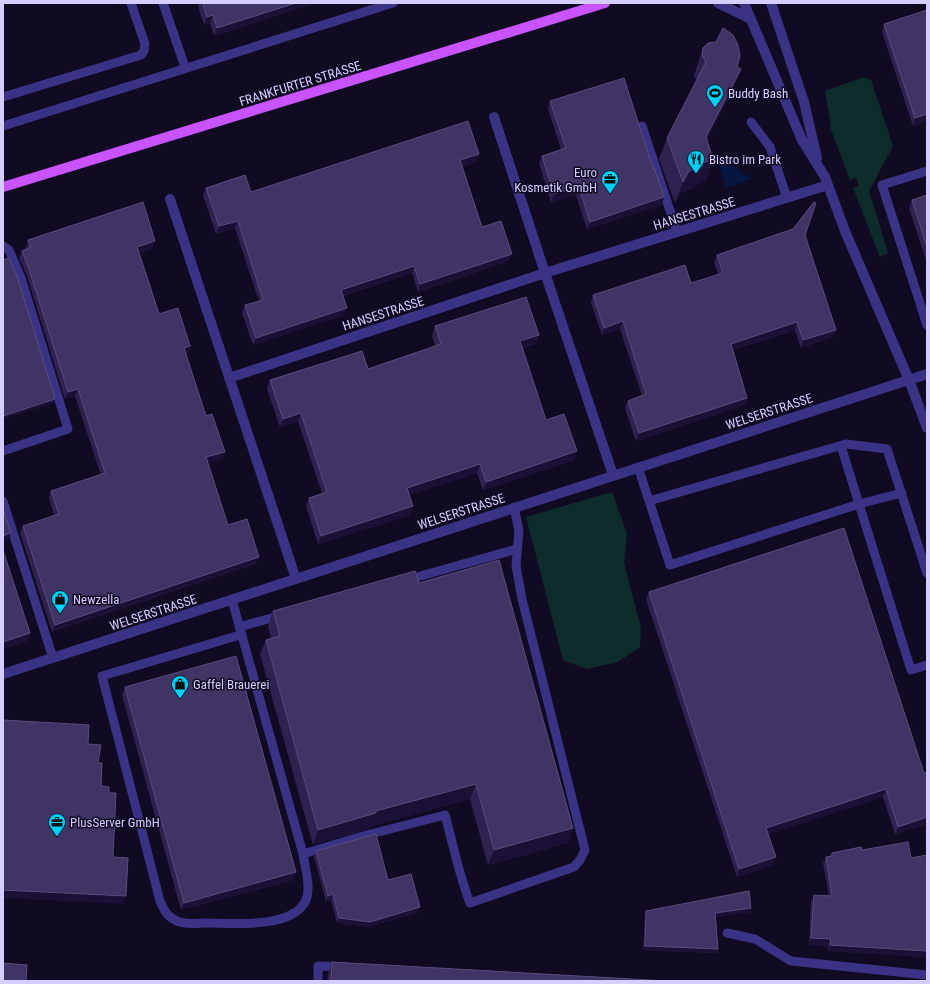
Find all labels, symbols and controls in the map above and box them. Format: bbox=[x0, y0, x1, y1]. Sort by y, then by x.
street label: FRANKFURTER STRASSE bbox=[237, 58, 363, 109]
sports icon: Buddy Bash bbox=[705, 83, 725, 108]
place label: Buddy Bash bbox=[728, 86, 788, 101]
restaurant icon: Bistro im Park bbox=[686, 149, 706, 174]
place label: Bistro im Park bbox=[709, 152, 781, 167]
place label: Euro Kosmetik GmbH bbox=[514, 165, 597, 195]
office icon: Euro Kosmetik GmbH bbox=[600, 169, 620, 194]
street label: HANSESTRASSE bbox=[651, 194, 737, 233]
street label: HANSESTRASSE bbox=[341, 293, 426, 334]
street label: WELSERSTRASSE bbox=[724, 390, 815, 433]
street label: WELSERSTRASSE bbox=[416, 490, 507, 533]
shop icon: Newzella bbox=[50, 589, 70, 614]
street label: WELSERSTRASSE bbox=[108, 591, 199, 634]
place label: Newzella bbox=[73, 592, 120, 607]
shop icon: Gaffel Brauerei bbox=[170, 674, 190, 699]
place label: Gaffel Brauerei bbox=[193, 677, 269, 692]
office icon: PlusServer GmbH bbox=[47, 812, 67, 837]
place label: PlusServer GmbH bbox=[70, 815, 160, 830]

